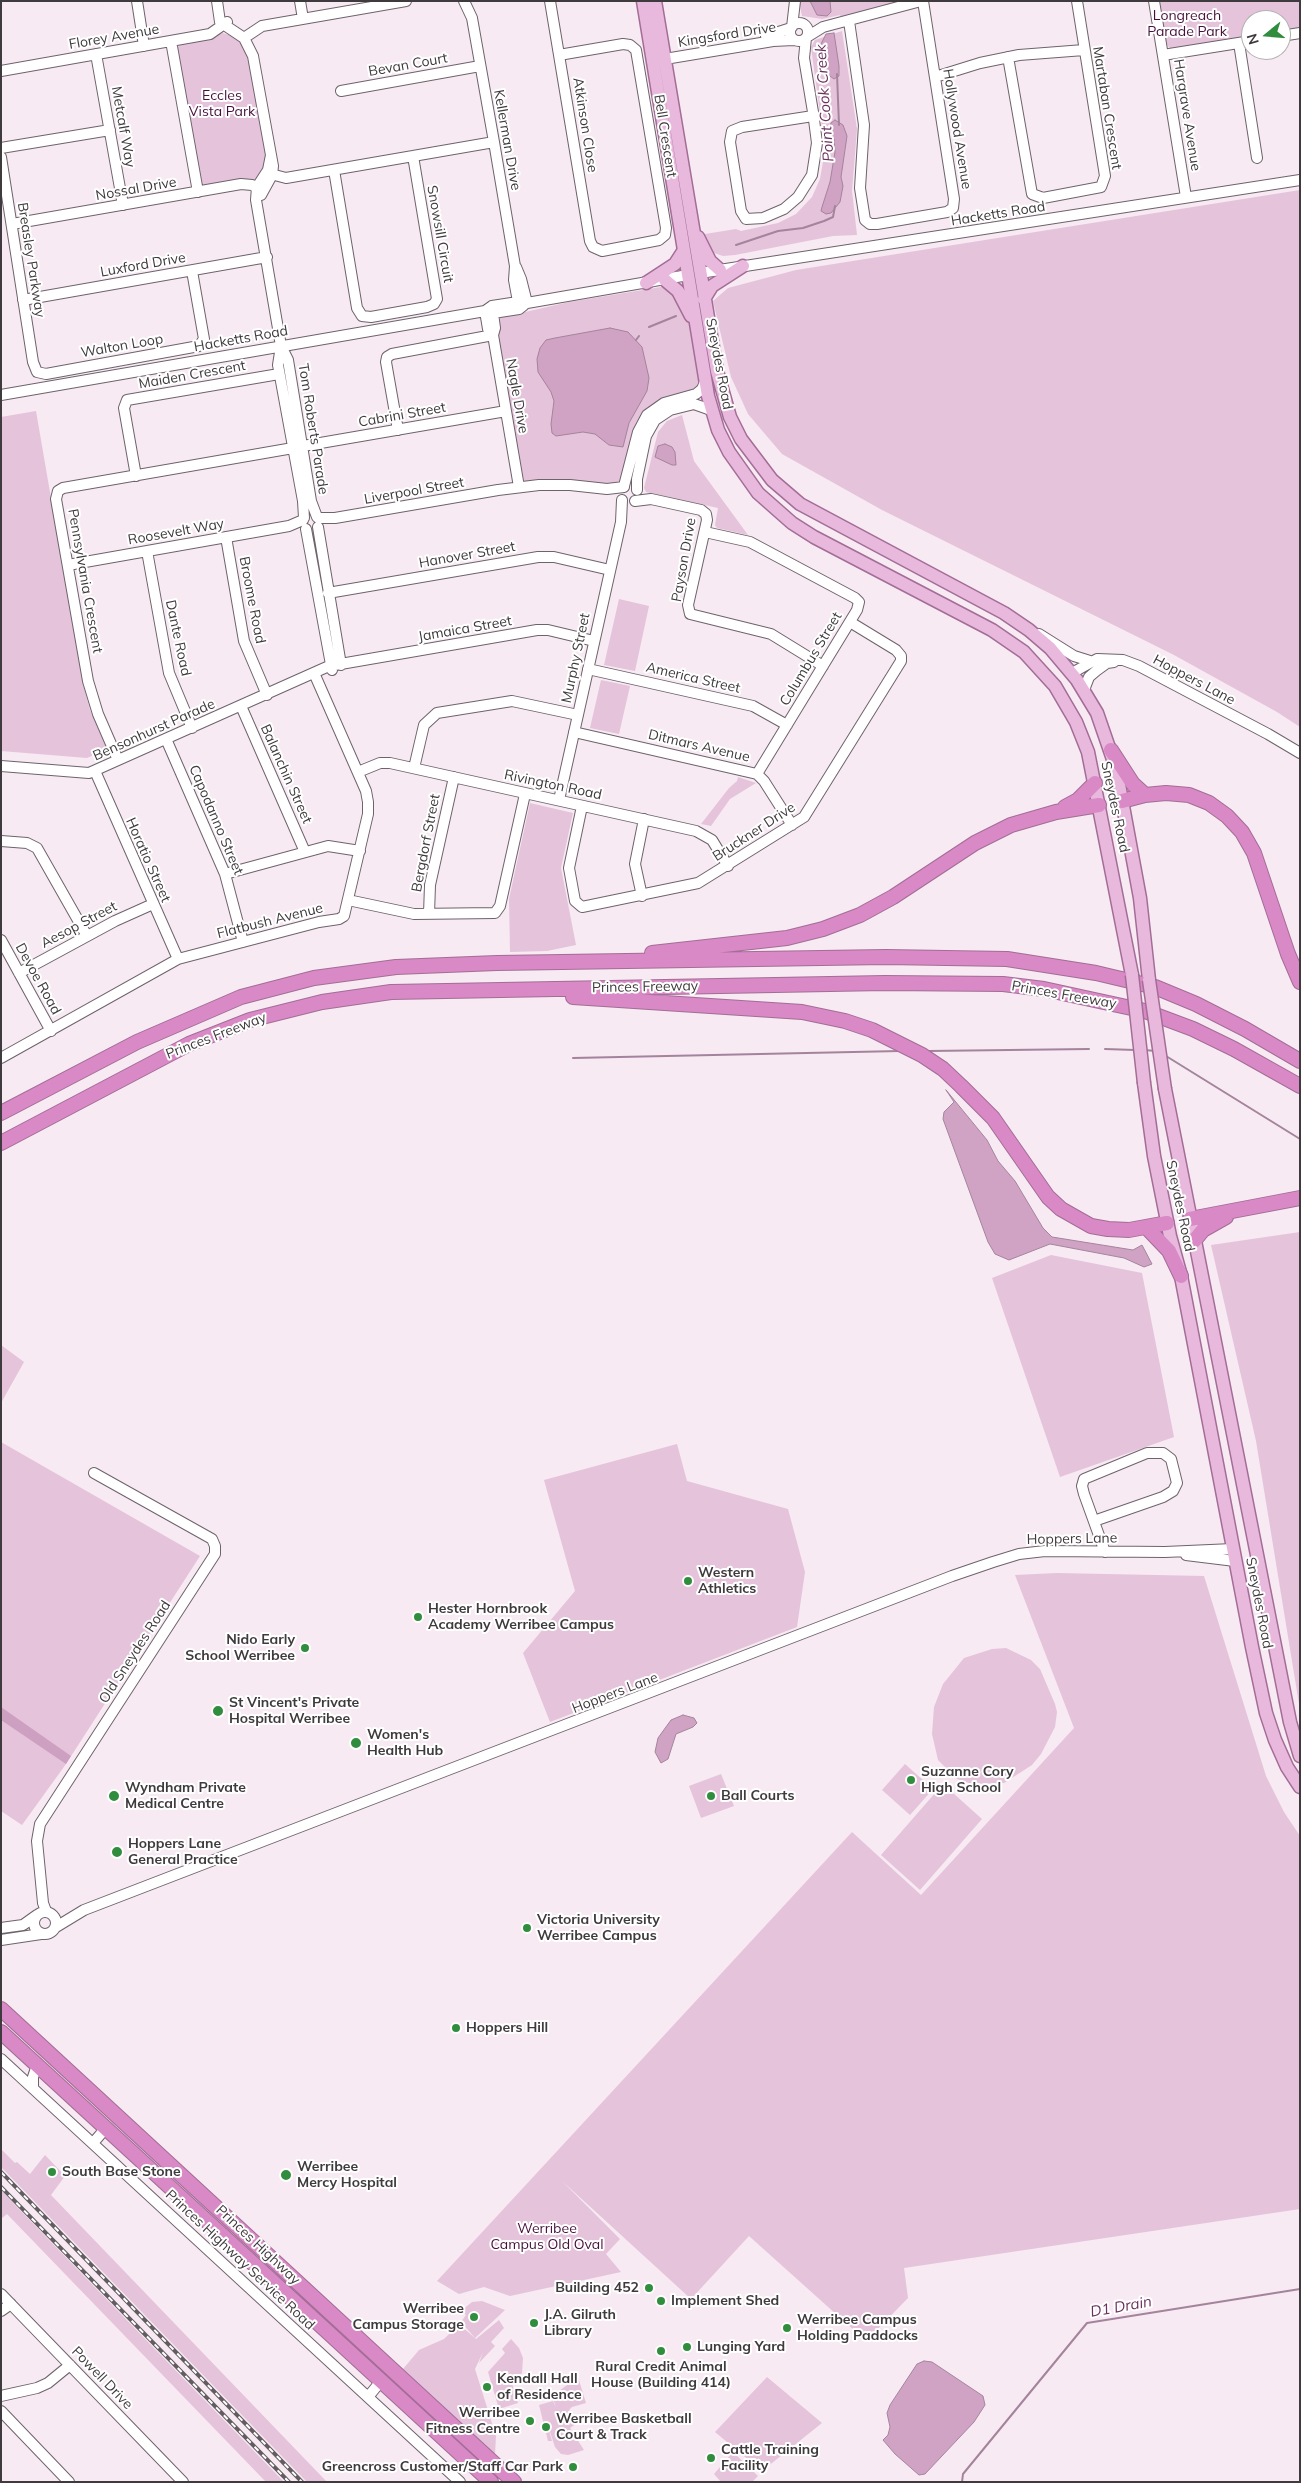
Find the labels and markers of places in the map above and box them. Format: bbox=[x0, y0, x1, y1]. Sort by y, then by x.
place label: Western Athletics bbox=[698, 1565, 756, 1598]
marker: Western Athletics bbox=[682, 1575, 694, 1587]
place label: Hester Hornbrook Academy Werribee Campus bbox=[428, 1601, 614, 1634]
marker: Hester Hornbrook Academy Werribee Campus bbox=[412, 1611, 424, 1623]
place label: Nido Early School Werribee bbox=[185, 1632, 295, 1664]
marker: Nido Early School Werribee bbox=[299, 1642, 311, 1654]
place label: St Vincent's Private Hospital Werribee bbox=[229, 1695, 359, 1728]
marker: St Vincent's Private Hospital Werribee bbox=[211, 1704, 225, 1718]
place label: Women's Health Hub bbox=[367, 1727, 443, 1760]
marker: Women's Health Hub bbox=[349, 1736, 363, 1750]
place label: Suzanne Cory High School bbox=[921, 1764, 1014, 1796]
marker: Suzanne Cory High School bbox=[905, 1774, 917, 1786]
place label: Wyndham Private Medical Centre bbox=[125, 1780, 246, 1812]
place label: Ball Courts bbox=[721, 1788, 794, 1804]
marker: Wyndham Private Medical Centre bbox=[107, 1789, 121, 1803]
marker: Ball Courts bbox=[705, 1790, 717, 1802]
place label: Hoppers Lane General Practice bbox=[128, 1836, 238, 1868]
marker: Hoppers Lane General Practice bbox=[110, 1845, 124, 1859]
place label: Victoria University Werribee Campus bbox=[537, 1912, 660, 1944]
marker: Victoria University Werribee Campus bbox=[521, 1922, 533, 1934]
place label: Hoppers Hill bbox=[466, 2020, 548, 2036]
marker: Hoppers Hill bbox=[450, 2022, 462, 2034]
place label: Werribee Mercy Hospital bbox=[297, 2159, 397, 2192]
place label: South Base Stone bbox=[62, 2164, 181, 2180]
marker: South Base Stone bbox=[46, 2166, 58, 2178]
marker: Werribee Mercy Hospital bbox=[279, 2168, 293, 2182]
place label: Building 452 bbox=[555, 2280, 639, 2296]
marker: Building 452 bbox=[643, 2282, 655, 2294]
place label: Implement Shed bbox=[671, 2293, 779, 2309]
marker: Implement Shed bbox=[655, 2295, 667, 2307]
place label: Werribee Campus Storage bbox=[353, 2301, 464, 2334]
place label: J.A. Gilruth Library bbox=[544, 2307, 616, 2340]
marker: Werribee Campus Storage bbox=[468, 2311, 480, 2323]
place label: Werribee Campus Holding Paddocks bbox=[797, 2312, 918, 2344]
marker: J.A. Gilruth Library bbox=[528, 2317, 540, 2329]
marker: Werribee Campus Holding Paddocks bbox=[781, 2322, 793, 2334]
place label: Lunging Yard bbox=[697, 2339, 785, 2355]
marker: Lunging Yard bbox=[681, 2341, 693, 2353]
marker: Rural Credit Animal House (Building 414) bbox=[655, 2345, 667, 2357]
place label: Rural Credit Animal House (Building 414) bbox=[591, 2359, 731, 2392]
place label: Kendall Hall of Residence bbox=[497, 2371, 582, 2404]
marker: Kendall Hall of Residence bbox=[481, 2381, 493, 2393]
place label: Werribee Fitness Centre bbox=[425, 2405, 520, 2438]
place label: Werribee Basketball Court & Track bbox=[556, 2411, 692, 2444]
marker: Werribee Fitness Centre bbox=[524, 2415, 536, 2427]
marker: Werribee Basketball Court & Track bbox=[540, 2421, 552, 2433]
place label: Cattle Training Facility bbox=[721, 2442, 819, 2474]
marker: Cattle Training Facility bbox=[705, 2452, 717, 2464]
place label: Greencross Customer/Staff Car Park bbox=[322, 2459, 563, 2475]
marker: Greencross Customer/Staff Car Park bbox=[567, 2461, 579, 2473]

